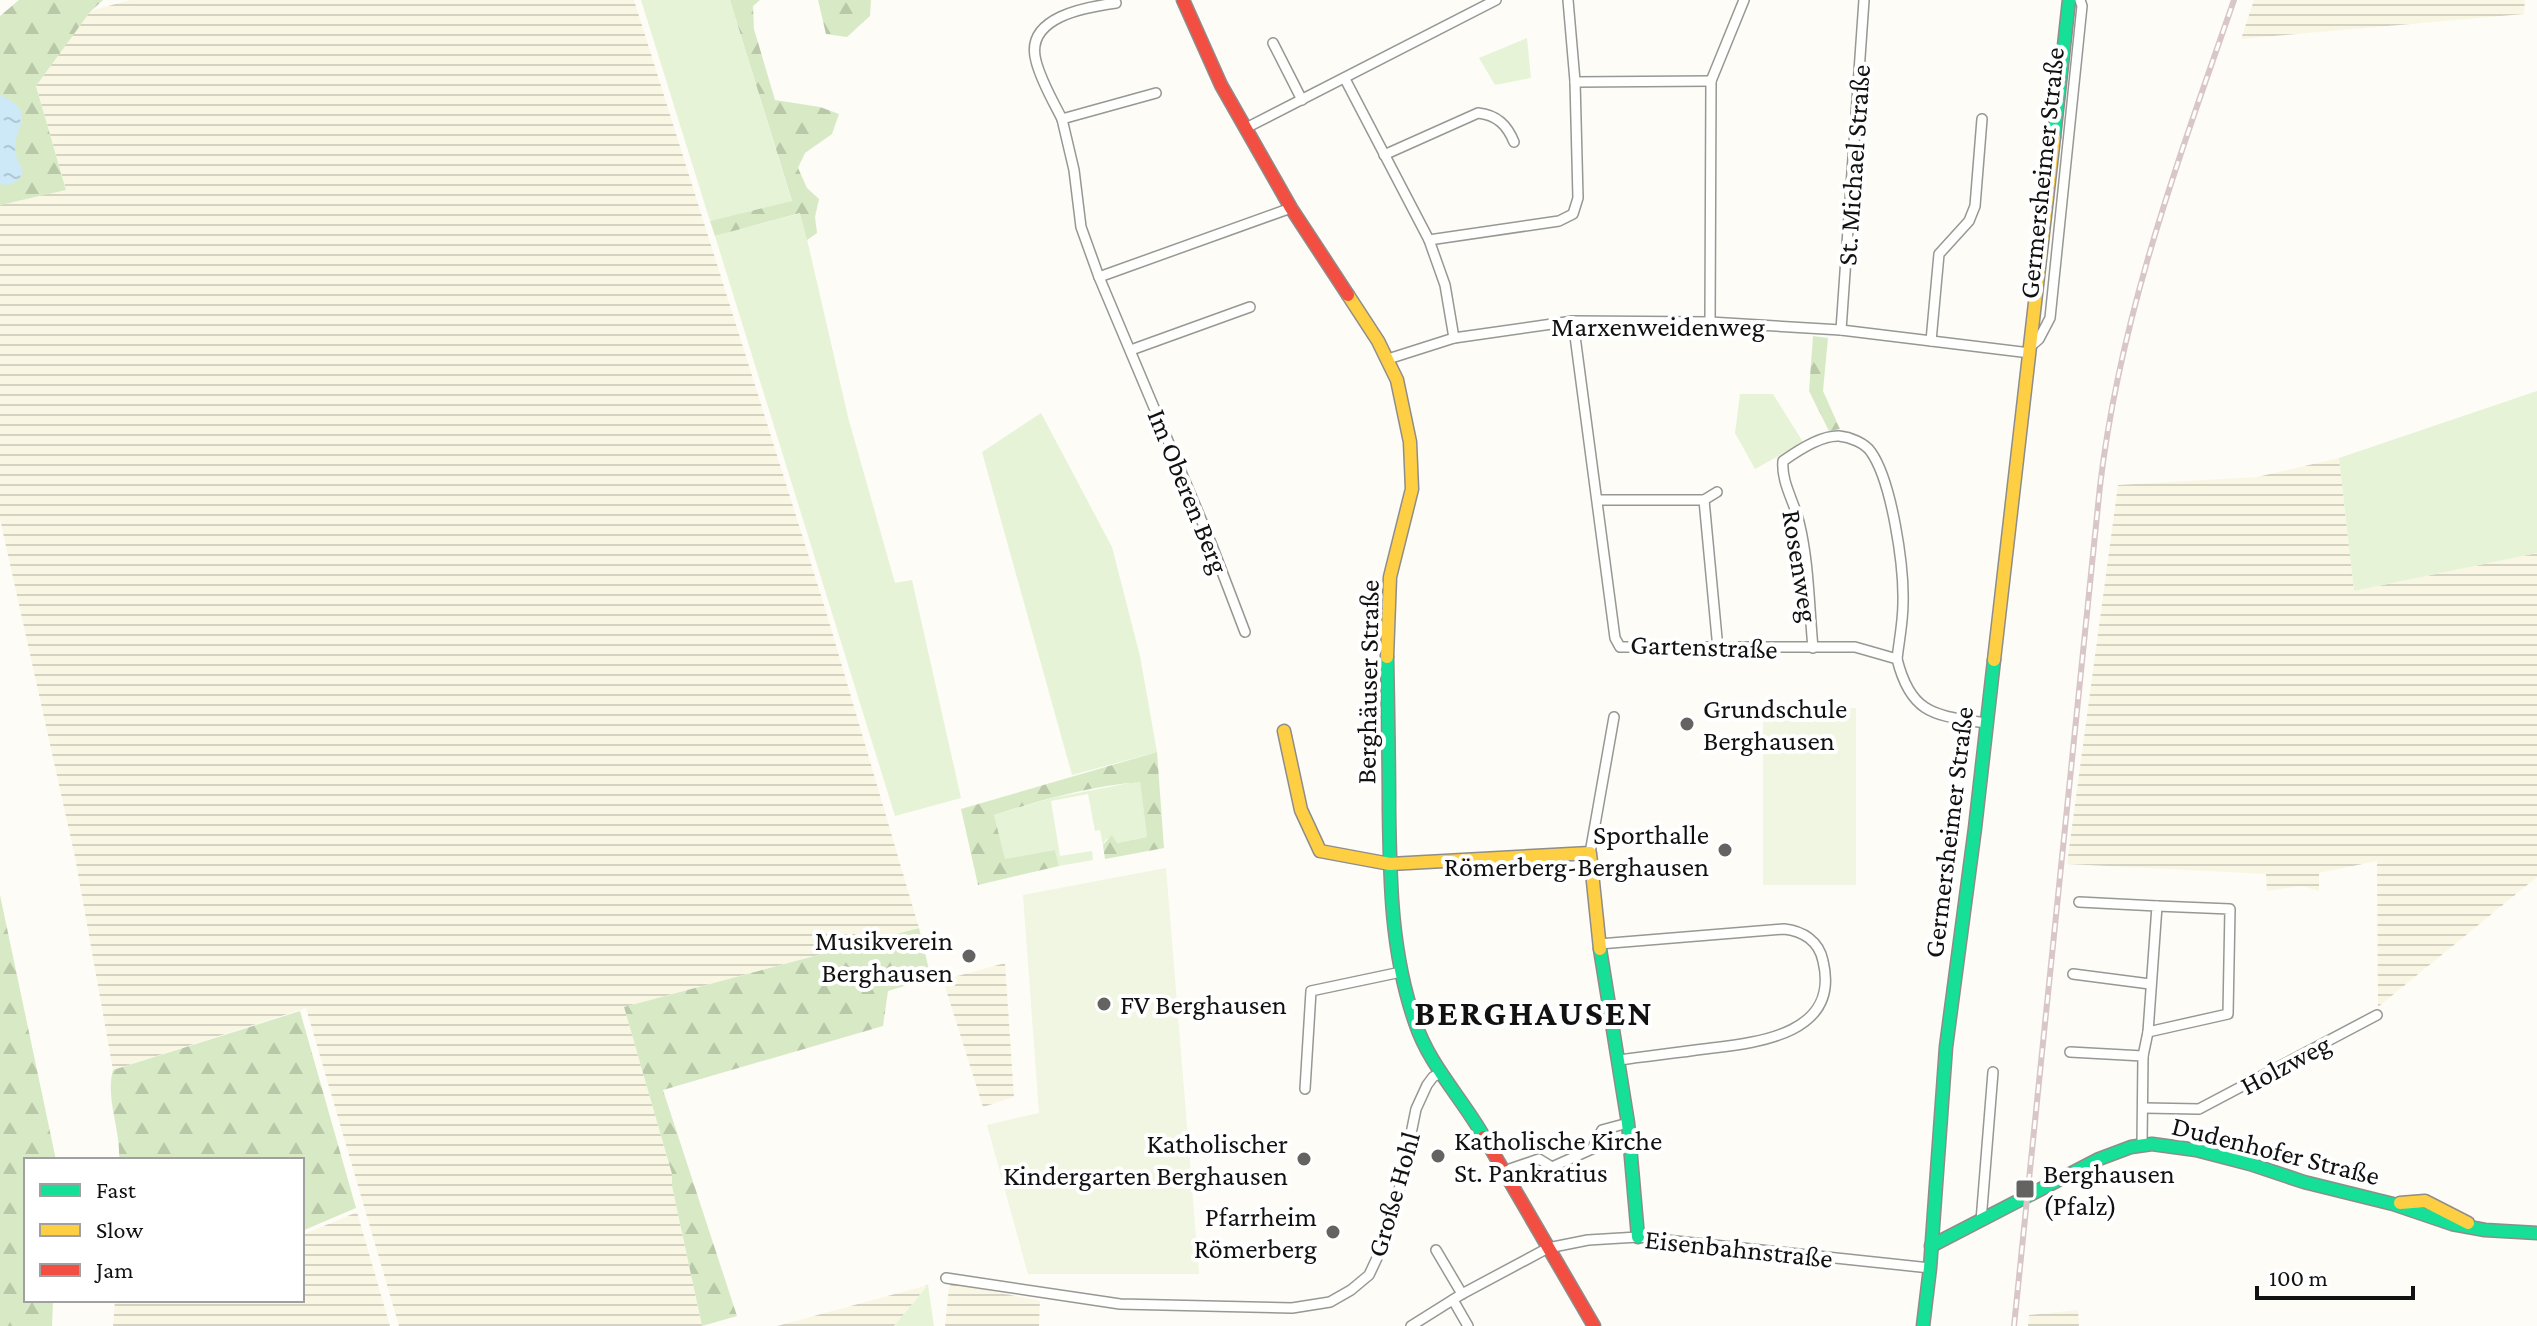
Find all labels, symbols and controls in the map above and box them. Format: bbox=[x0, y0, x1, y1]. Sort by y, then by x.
street label: Germersheimer Straße bbox=[2013, 46, 2070, 300]
street label: St. Michael Straße bbox=[1831, 63, 1876, 267]
street label: Marxenweidenweg bbox=[1551, 311, 1766, 342]
street label: Im Oberen Berg bbox=[1142, 405, 1236, 578]
street label: Rosenweg bbox=[1776, 508, 1825, 625]
street label: Berghäuser Straße bbox=[1350, 579, 1385, 785]
street label: Gartenstraße bbox=[1630, 628, 1778, 665]
place label: Grundschule Berghausen bbox=[1703, 693, 1847, 756]
street label: Germersheimer Straße bbox=[1918, 705, 1979, 959]
marker: Grundschule Berghausen bbox=[1678, 715, 1696, 733]
place label: Sporthalle Römerberg-Berghausen bbox=[1444, 819, 1709, 882]
marker: Sporthalle Römerberg-Berghausen bbox=[1716, 841, 1734, 859]
place label: Musikverein Berghausen bbox=[815, 925, 953, 988]
marker: Musikverein Berghausen bbox=[960, 947, 978, 965]
place label: FV Berghausen bbox=[1120, 989, 1287, 1020]
district label: BERGHAUSEN bbox=[1414, 993, 1654, 1033]
marker: FV Berghausen bbox=[1095, 995, 1113, 1013]
street label: Holzweg bbox=[2235, 1028, 2336, 1101]
street label: Dudenhofer Straße bbox=[2169, 1110, 2383, 1191]
place label: Katholische Kirche St. Pankratius bbox=[1454, 1125, 1662, 1188]
place label: Katholischer Kindergarten Berghausen bbox=[1003, 1128, 1288, 1191]
street label: Große Hohl bbox=[1361, 1128, 1426, 1260]
marker: Katholische Kirche St. Pankratius bbox=[1429, 1147, 1447, 1165]
marker: Katholischer Kindergarten Berghausen bbox=[1295, 1150, 1313, 1168]
legend bbox=[24, 1158, 304, 1302]
place label: Berghausen (Pfalz) bbox=[2043, 1158, 2175, 1222]
text: Fast bbox=[96, 1176, 137, 1203]
marker: Berghausen (Pfalz) bbox=[2014, 1178, 2036, 1200]
place label: Pfarrheim Römerberg bbox=[1194, 1201, 1317, 1264]
text: Slow bbox=[96, 1216, 143, 1243]
marker: Pfarrheim Römerberg bbox=[1324, 1223, 1342, 1241]
street label: Eisenbahnstraße bbox=[1643, 1223, 1834, 1274]
scale bar bbox=[2257, 1250, 2413, 1300]
text: Jam bbox=[94, 1256, 134, 1283]
text: 100 m bbox=[2269, 1264, 2328, 1291]

